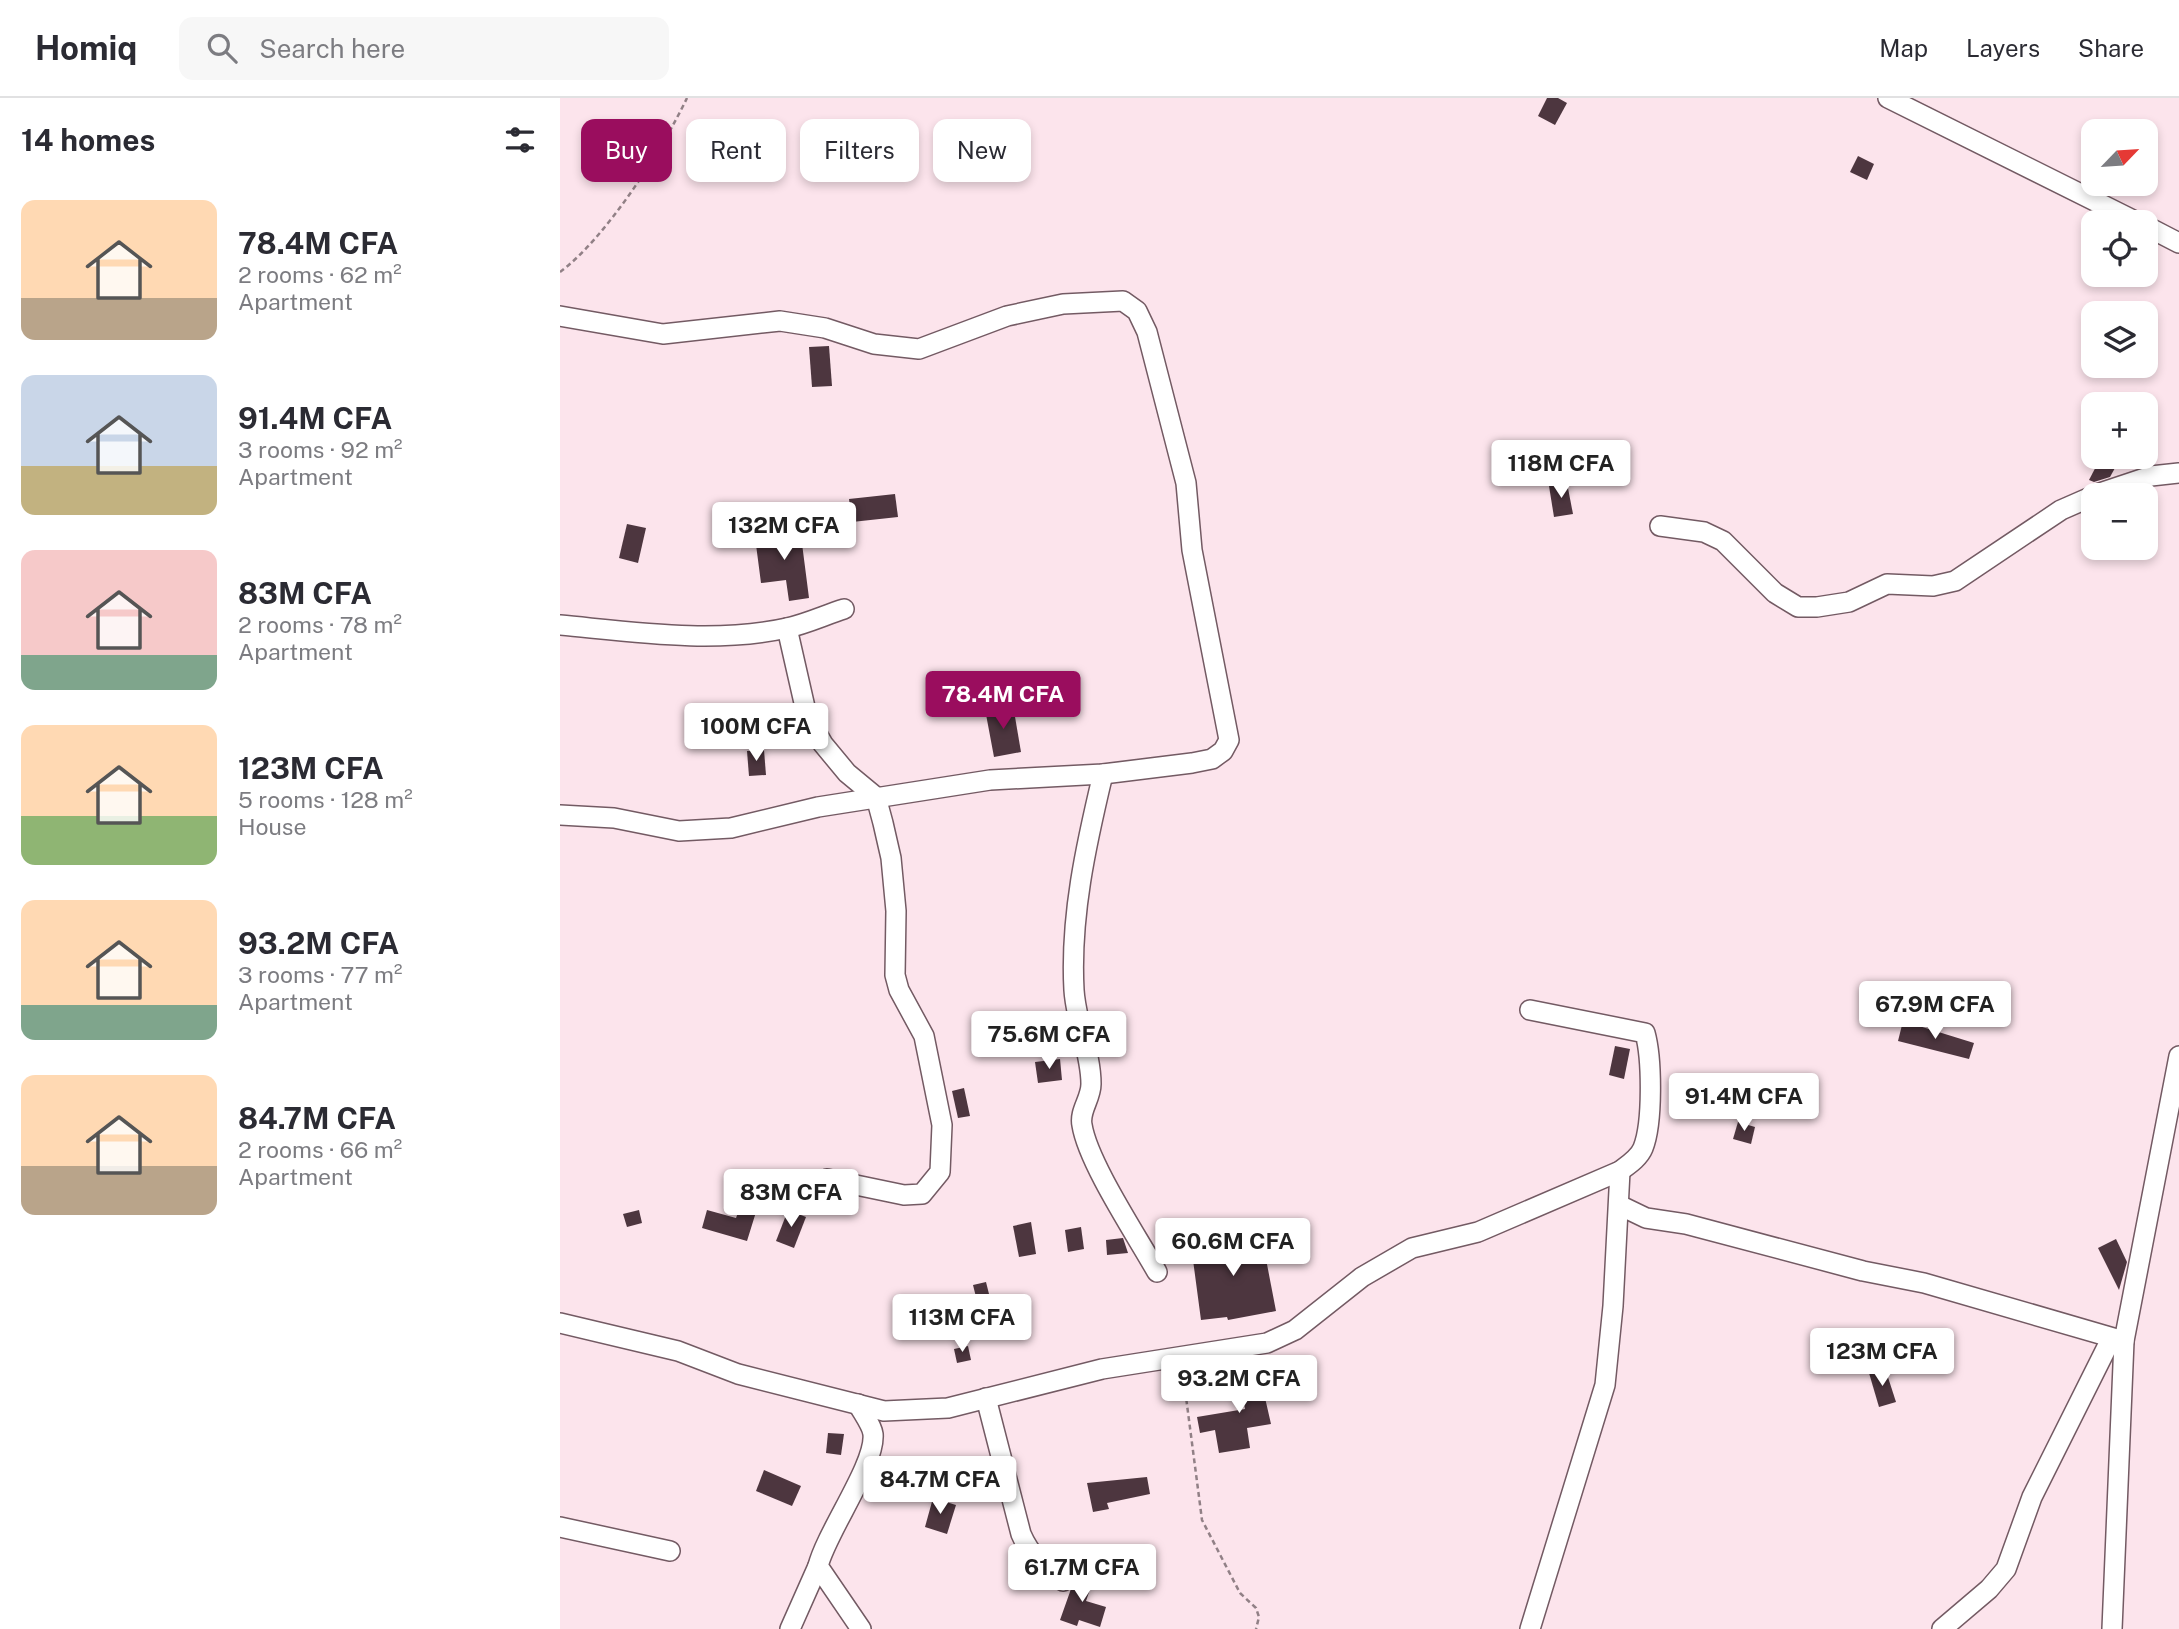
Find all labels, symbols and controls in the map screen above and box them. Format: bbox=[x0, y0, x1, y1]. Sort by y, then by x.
search box bbox=[179, 17, 669, 80]
text: Homiq bbox=[35, 29, 137, 67]
icon: search bbox=[203, 29, 241, 67]
text: Search here bbox=[259, 33, 405, 64]
text: Map bbox=[1879, 34, 1928, 62]
text: Layers bbox=[1966, 34, 2040, 62]
text: Share bbox=[2078, 34, 2144, 62]
chip: Buy bbox=[581, 119, 672, 182]
chip: Rent bbox=[686, 119, 786, 182]
chip: Filters bbox=[800, 119, 919, 182]
chip: New bbox=[933, 119, 1031, 182]
north arrow bbox=[2081, 119, 2158, 196]
map controls bbox=[2081, 119, 2158, 560]
icon: filters bbox=[501, 121, 539, 159]
text: 14 homes bbox=[21, 122, 155, 158]
button: locate bbox=[2081, 210, 2158, 287]
text: 78.4M CFA bbox=[238, 225, 398, 261]
icon: home bbox=[77, 228, 161, 312]
text: 2 rooms · 62 m² bbox=[238, 261, 402, 288]
text: Apartment bbox=[238, 288, 353, 315]
button: layers bbox=[2081, 301, 2158, 378]
button: + bbox=[2081, 392, 2158, 469]
text: 91.4M CFA bbox=[238, 400, 392, 436]
icon: home bbox=[77, 403, 161, 487]
text: 3 rooms · 92 m² bbox=[238, 436, 403, 463]
pin: 118M CFA bbox=[1489, 440, 1633, 500]
text: 118M CFA bbox=[1507, 449, 1615, 476]
text: Apartment bbox=[238, 463, 353, 490]
button: − bbox=[2081, 483, 2158, 560]
pin: 132M CFA bbox=[712, 503, 856, 562]
text: 132M CFA bbox=[728, 511, 840, 538]
text: 83M CFA bbox=[238, 575, 372, 611]
icon: home bbox=[77, 578, 161, 662]
text: 2 rooms · 78 m² bbox=[238, 611, 402, 638]
text: Apartment bbox=[238, 638, 353, 665]
pin: 78.4M CFA bbox=[923, 672, 1083, 731]
text: 78.4M CFA bbox=[942, 680, 1064, 707]
pin: 100M CFA bbox=[684, 704, 828, 763]
text: 100M CFA bbox=[700, 712, 812, 739]
text: 123M CFA bbox=[238, 750, 384, 786]
icon: home bbox=[77, 753, 161, 837]
text: 5 rooms · 128 m² bbox=[238, 786, 413, 813]
text: House bbox=[238, 813, 306, 840]
text: 93.2M CFA bbox=[238, 925, 399, 961]
icon: home bbox=[77, 928, 161, 1012]
text: 3 rooms · 77 m² bbox=[238, 961, 402, 988]
pin: 67.9M CFA bbox=[1855, 982, 2015, 1041]
text: Apartment bbox=[238, 988, 353, 1015]
text: 67.9M CFA bbox=[1875, 990, 1995, 1017]
pin: 75.6M CFA bbox=[969, 1012, 1129, 1071]
text: 75.6M CFA bbox=[987, 1020, 1111, 1047]
pin: 91.4M CFA bbox=[1664, 1074, 1824, 1133]
text: 91.4M CFA bbox=[1685, 1082, 1803, 1109]
text: 84.7M CFA bbox=[238, 1100, 396, 1136]
icon: home bbox=[77, 1103, 161, 1187]
text: 2 rooms · 66 m² bbox=[238, 1136, 402, 1163]
text: Apartment bbox=[238, 1163, 353, 1190]
pin: 83M CFA bbox=[726, 1170, 856, 1229]
text: 83M CFA bbox=[740, 1178, 842, 1205]
pin: 60.6M CFA bbox=[1153, 1218, 1313, 1278]
text: 60.6M CFA bbox=[1171, 1227, 1295, 1254]
pin: 113M CFA bbox=[890, 1294, 1034, 1354]
text: 113M CFA bbox=[908, 1303, 1016, 1330]
pin: 123M CFA bbox=[1810, 1328, 1954, 1388]
text: 123M CFA bbox=[1826, 1337, 1938, 1364]
pin: 93.2M CFA bbox=[1159, 1356, 1319, 1415]
text: 93.2M CFA bbox=[1177, 1364, 1301, 1391]
pin: 84.7M CFA bbox=[860, 1456, 1020, 1516]
text: 84.7M CFA bbox=[879, 1465, 1001, 1492]
pin: 61.7M CFA bbox=[1002, 1544, 1162, 1604]
text: 61.7M CFA bbox=[1024, 1553, 1140, 1580]

